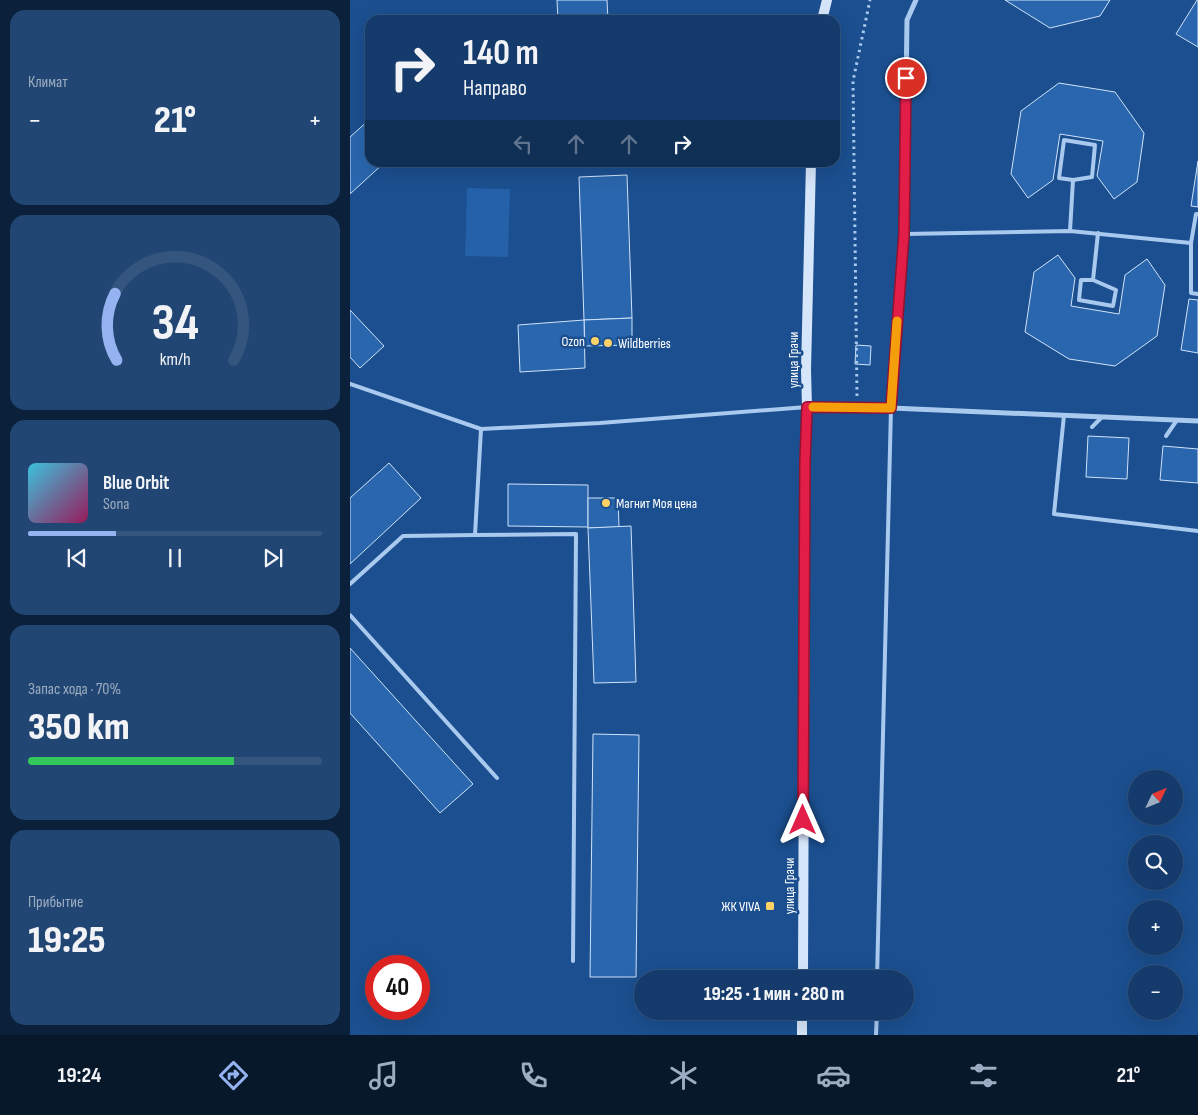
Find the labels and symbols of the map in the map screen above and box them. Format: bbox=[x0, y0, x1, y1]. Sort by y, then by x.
pin bbox=[885, 57, 927, 99]
street label: улица Грачи bbox=[785, 331, 802, 388]
place label: Ozon bbox=[561, 333, 585, 350]
marker: Ozon bbox=[589, 335, 601, 347]
place label: Wildberries bbox=[618, 335, 671, 352]
marker: Wildberries bbox=[602, 337, 614, 349]
place label: Магнит Моя цена bbox=[616, 495, 697, 512]
marker: Магнит Моя цена bbox=[600, 497, 612, 509]
north arrow bbox=[1128, 770, 1182, 825]
position arrow bbox=[776, 793, 828, 845]
street label: улица Грачи bbox=[781, 857, 798, 914]
place label: ЖК VIVA bbox=[721, 898, 761, 915]
marker: ЖК VIVA bbox=[764, 900, 776, 912]
speed limit sign: 40 bbox=[365, 955, 430, 1020]

